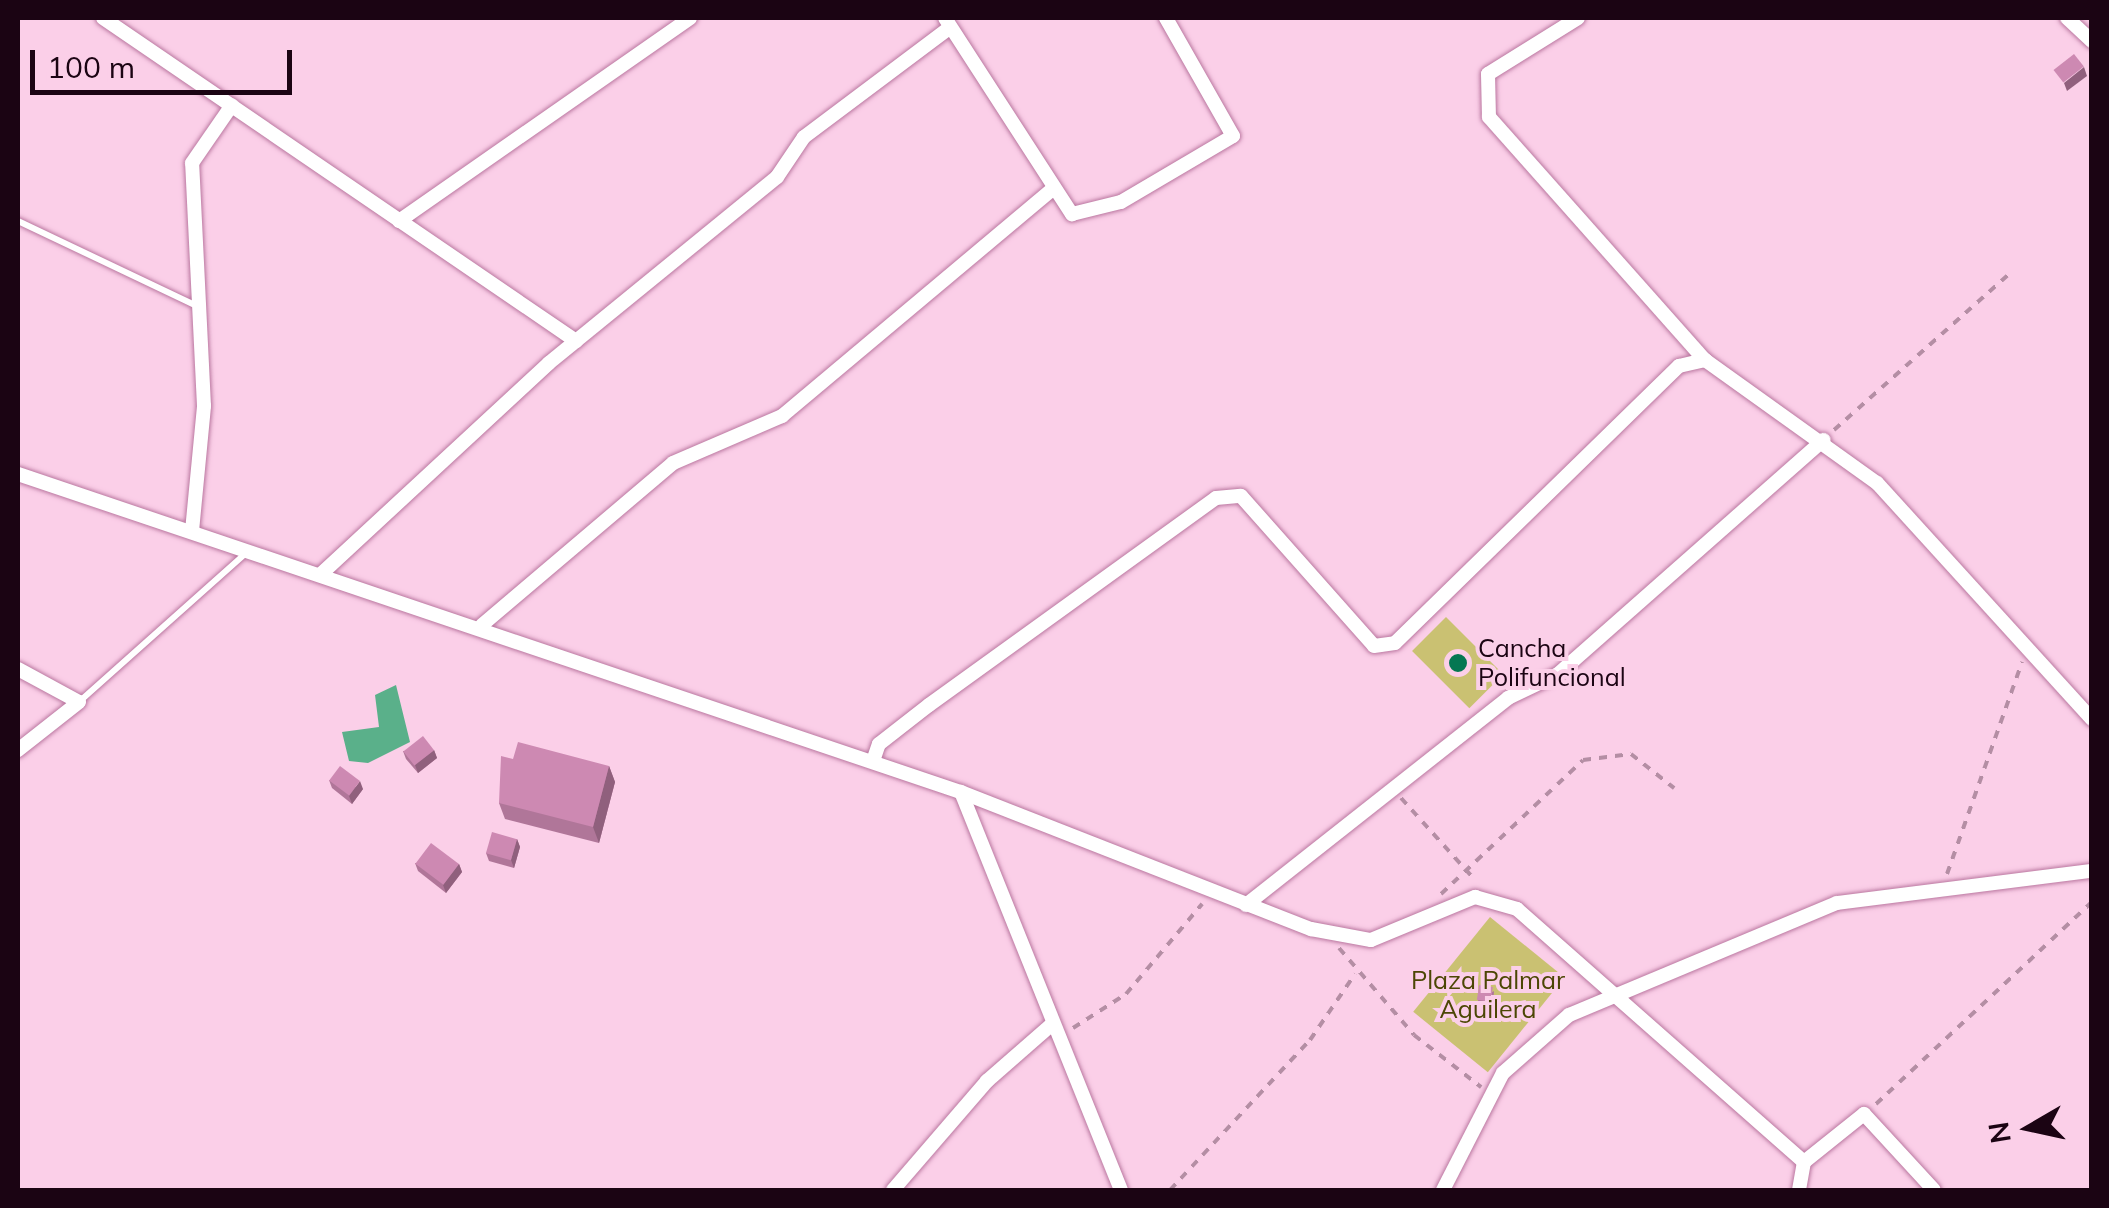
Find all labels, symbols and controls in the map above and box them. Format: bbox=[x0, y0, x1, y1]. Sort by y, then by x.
scale bar bbox=[35, 30, 298, 92]
text: 100 m bbox=[47, 48, 135, 86]
place label: Cancha Polifuncional bbox=[1478, 634, 1626, 693]
marker: Cancha Polifuncional bbox=[1447, 652, 1469, 674]
park label: Plaza Palmar Aguilera bbox=[1411, 966, 1565, 1025]
north arrow bbox=[1979, 1078, 2079, 1178]
text: N bbox=[1980, 1120, 2018, 1146]

